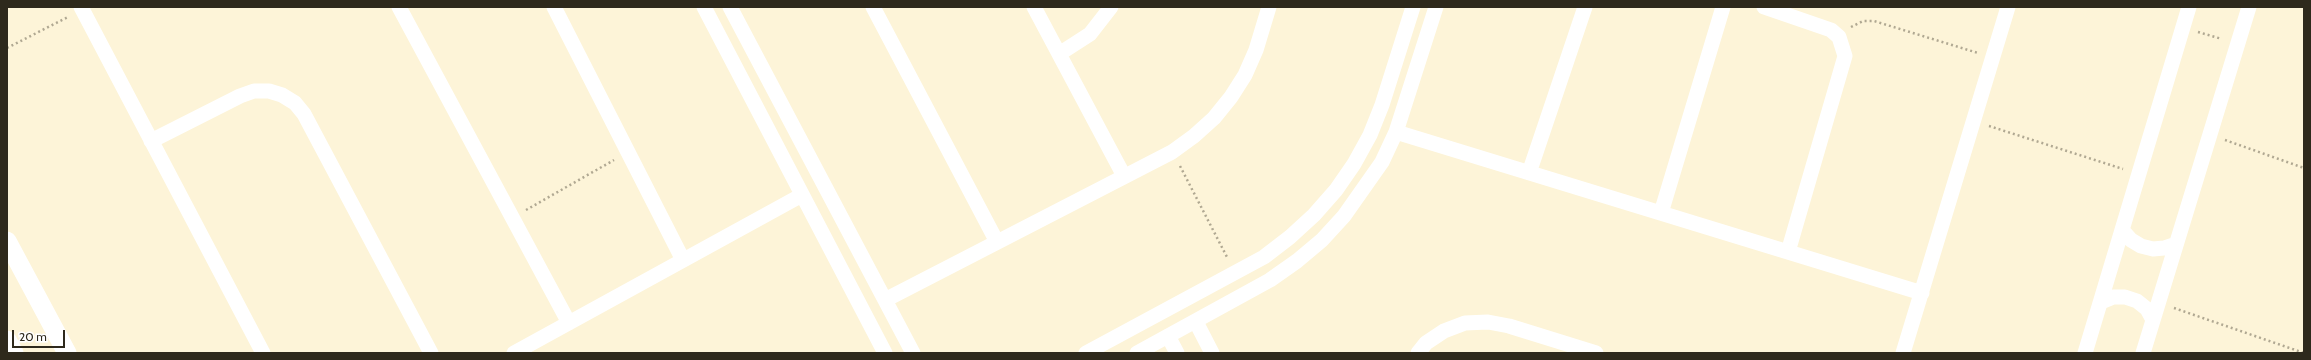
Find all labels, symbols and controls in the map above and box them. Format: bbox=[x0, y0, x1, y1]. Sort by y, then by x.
scale bar bbox=[14, 322, 67, 348]
text: 20 m bbox=[19, 329, 47, 344]

